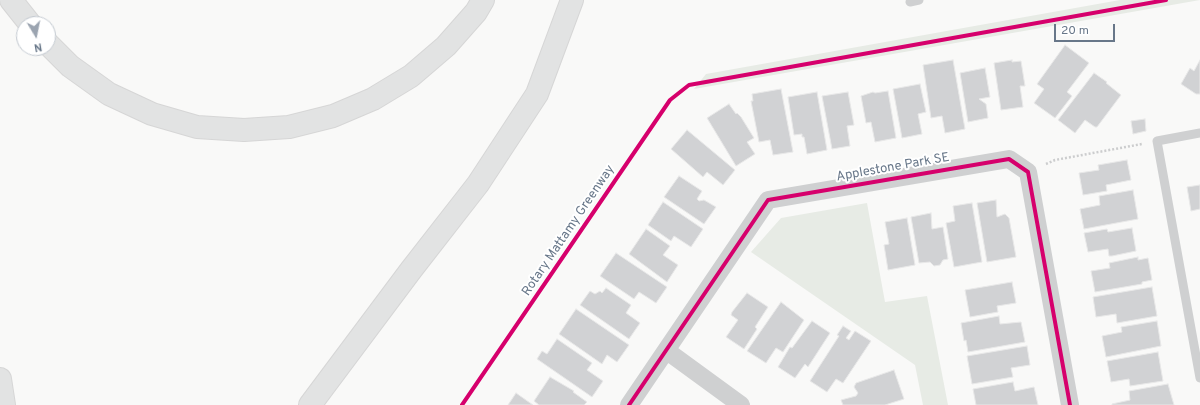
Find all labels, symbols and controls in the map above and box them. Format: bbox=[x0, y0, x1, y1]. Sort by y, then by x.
north arrow bbox=[16, 16, 56, 56]
scale bar bbox=[1056, 16, 1117, 42]
text: 20 m bbox=[1061, 23, 1089, 39]
text: N bbox=[33, 39, 43, 54]
street label: Applestone Park SE bbox=[835, 150, 951, 186]
street label: Rotary Mattamy Greenway bbox=[519, 163, 619, 299]

